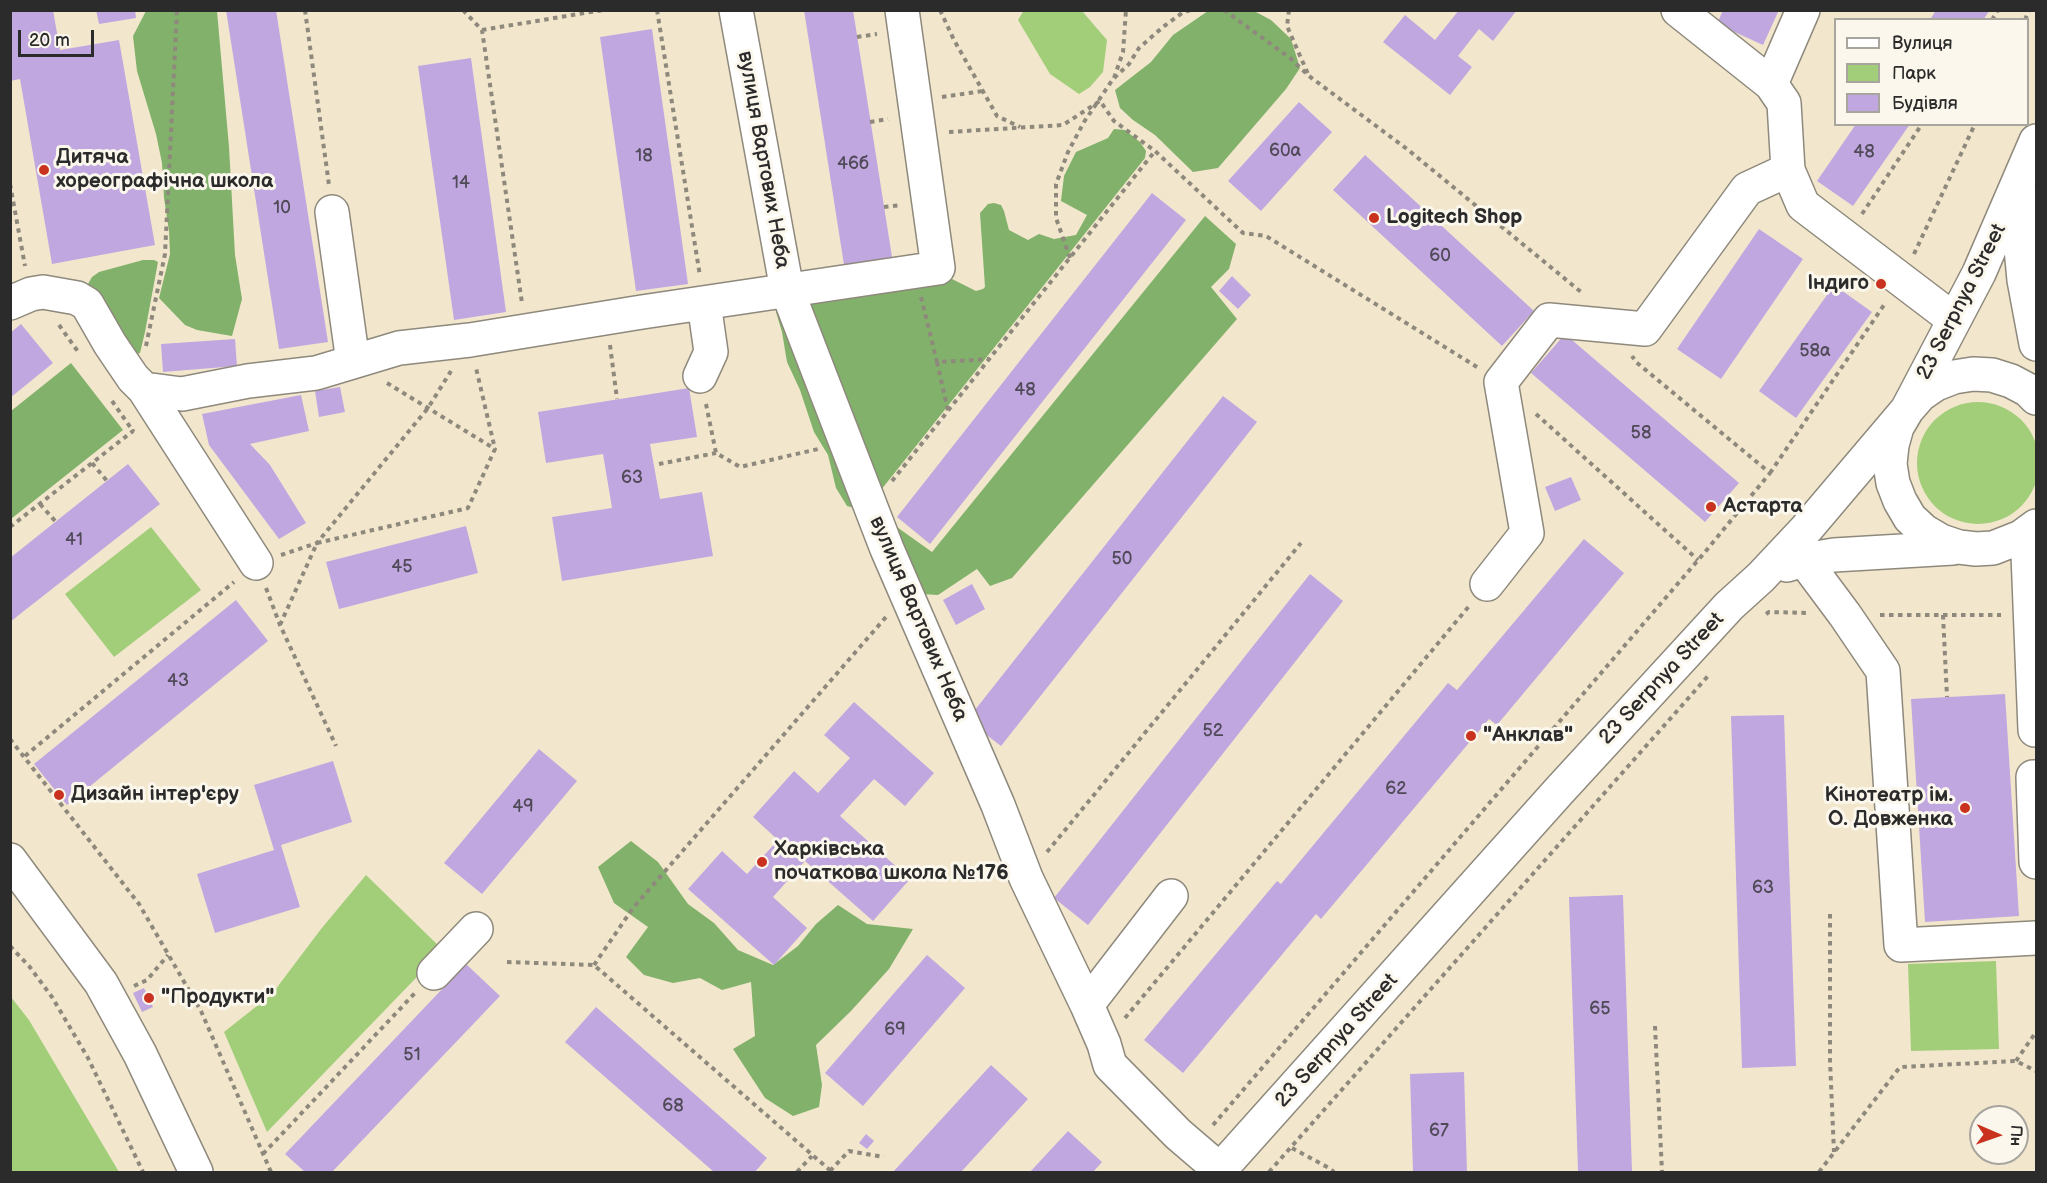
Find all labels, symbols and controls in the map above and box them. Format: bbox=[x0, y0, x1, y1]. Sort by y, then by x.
scale bar bbox=[21, 18, 98, 56]
legend bbox=[1834, 18, 2029, 126]
text: 20 m bbox=[29, 30, 70, 51]
text: Вулиця bbox=[1892, 33, 1953, 54]
street label: вулиця Вартових Неба bbox=[731, 49, 795, 271]
text: Парк bbox=[1892, 63, 1936, 84]
text: Будівля bbox=[1892, 93, 1958, 114]
house number: 60а bbox=[1269, 140, 1301, 162]
house number: 48 bbox=[1853, 141, 1875, 163]
place label: Дитяча хореографічна школа bbox=[56, 145, 273, 195]
house number: 18 bbox=[635, 145, 653, 167]
house number: 46б bbox=[837, 153, 869, 175]
marker: Дитяча хореографічна школа bbox=[37, 163, 51, 177]
house number: 14 bbox=[452, 172, 470, 194]
house number: 10 bbox=[273, 197, 291, 219]
place label: Logitech Shop bbox=[1386, 205, 1522, 231]
marker: Logitech Shop bbox=[1367, 211, 1381, 225]
street label: 23 Serpnya Street bbox=[1912, 220, 2012, 384]
house number: 60 bbox=[1429, 245, 1451, 267]
place label: Індиго bbox=[1807, 271, 1869, 297]
marker: Індиго bbox=[1874, 277, 1888, 291]
house number: 58а bbox=[1799, 340, 1831, 362]
house number: 48 bbox=[1014, 379, 1036, 401]
house number: 58 bbox=[1631, 422, 1651, 444]
house number: 63 bbox=[621, 467, 643, 489]
place label: Астарта bbox=[1723, 494, 1803, 520]
marker: Астарта bbox=[1704, 500, 1718, 514]
street label: вулиця Вартових Неба bbox=[863, 513, 973, 725]
house number: 41 bbox=[65, 529, 83, 551]
house number: 50 bbox=[1112, 548, 1132, 570]
house number: 45 bbox=[391, 556, 413, 578]
street label: 23 Serpnya Street bbox=[1594, 608, 1730, 750]
house number: 43 bbox=[167, 670, 189, 692]
house number: 52 bbox=[1203, 720, 1223, 742]
place label: "Анклав" bbox=[1483, 723, 1573, 749]
marker: "Анклав" bbox=[1464, 729, 1478, 743]
house number: 62 bbox=[1385, 778, 1407, 800]
place label: Дизайн інтер'єру bbox=[71, 782, 239, 808]
place label: Кінотеатр ім. О. Довженка bbox=[1824, 783, 1953, 833]
marker: Дизайн інтер'єру bbox=[52, 788, 66, 802]
house number: 49 bbox=[512, 796, 534, 818]
marker: Кінотеатр ім. О. Довженка bbox=[1958, 801, 1972, 815]
place label: Харківська початкова школа №176 bbox=[774, 837, 1009, 887]
marker: Харківська початкова школа №176 bbox=[755, 855, 769, 869]
house number: 63 bbox=[1752, 877, 1774, 899]
street label: 23 Serpnya Street bbox=[1270, 969, 1404, 1113]
place label: "Продукти" bbox=[161, 985, 274, 1011]
marker: "Продукти" bbox=[142, 991, 156, 1005]
house number: 65 bbox=[1589, 998, 1611, 1020]
house number: 69 bbox=[884, 1019, 906, 1041]
house number: 51 bbox=[403, 1044, 421, 1066]
house number: 68 bbox=[662, 1095, 684, 1117]
north arrow bbox=[1969, 1105, 2029, 1165]
house number: 67 bbox=[1429, 1120, 1449, 1142]
text: Пн bbox=[2006, 1125, 2025, 1147]

